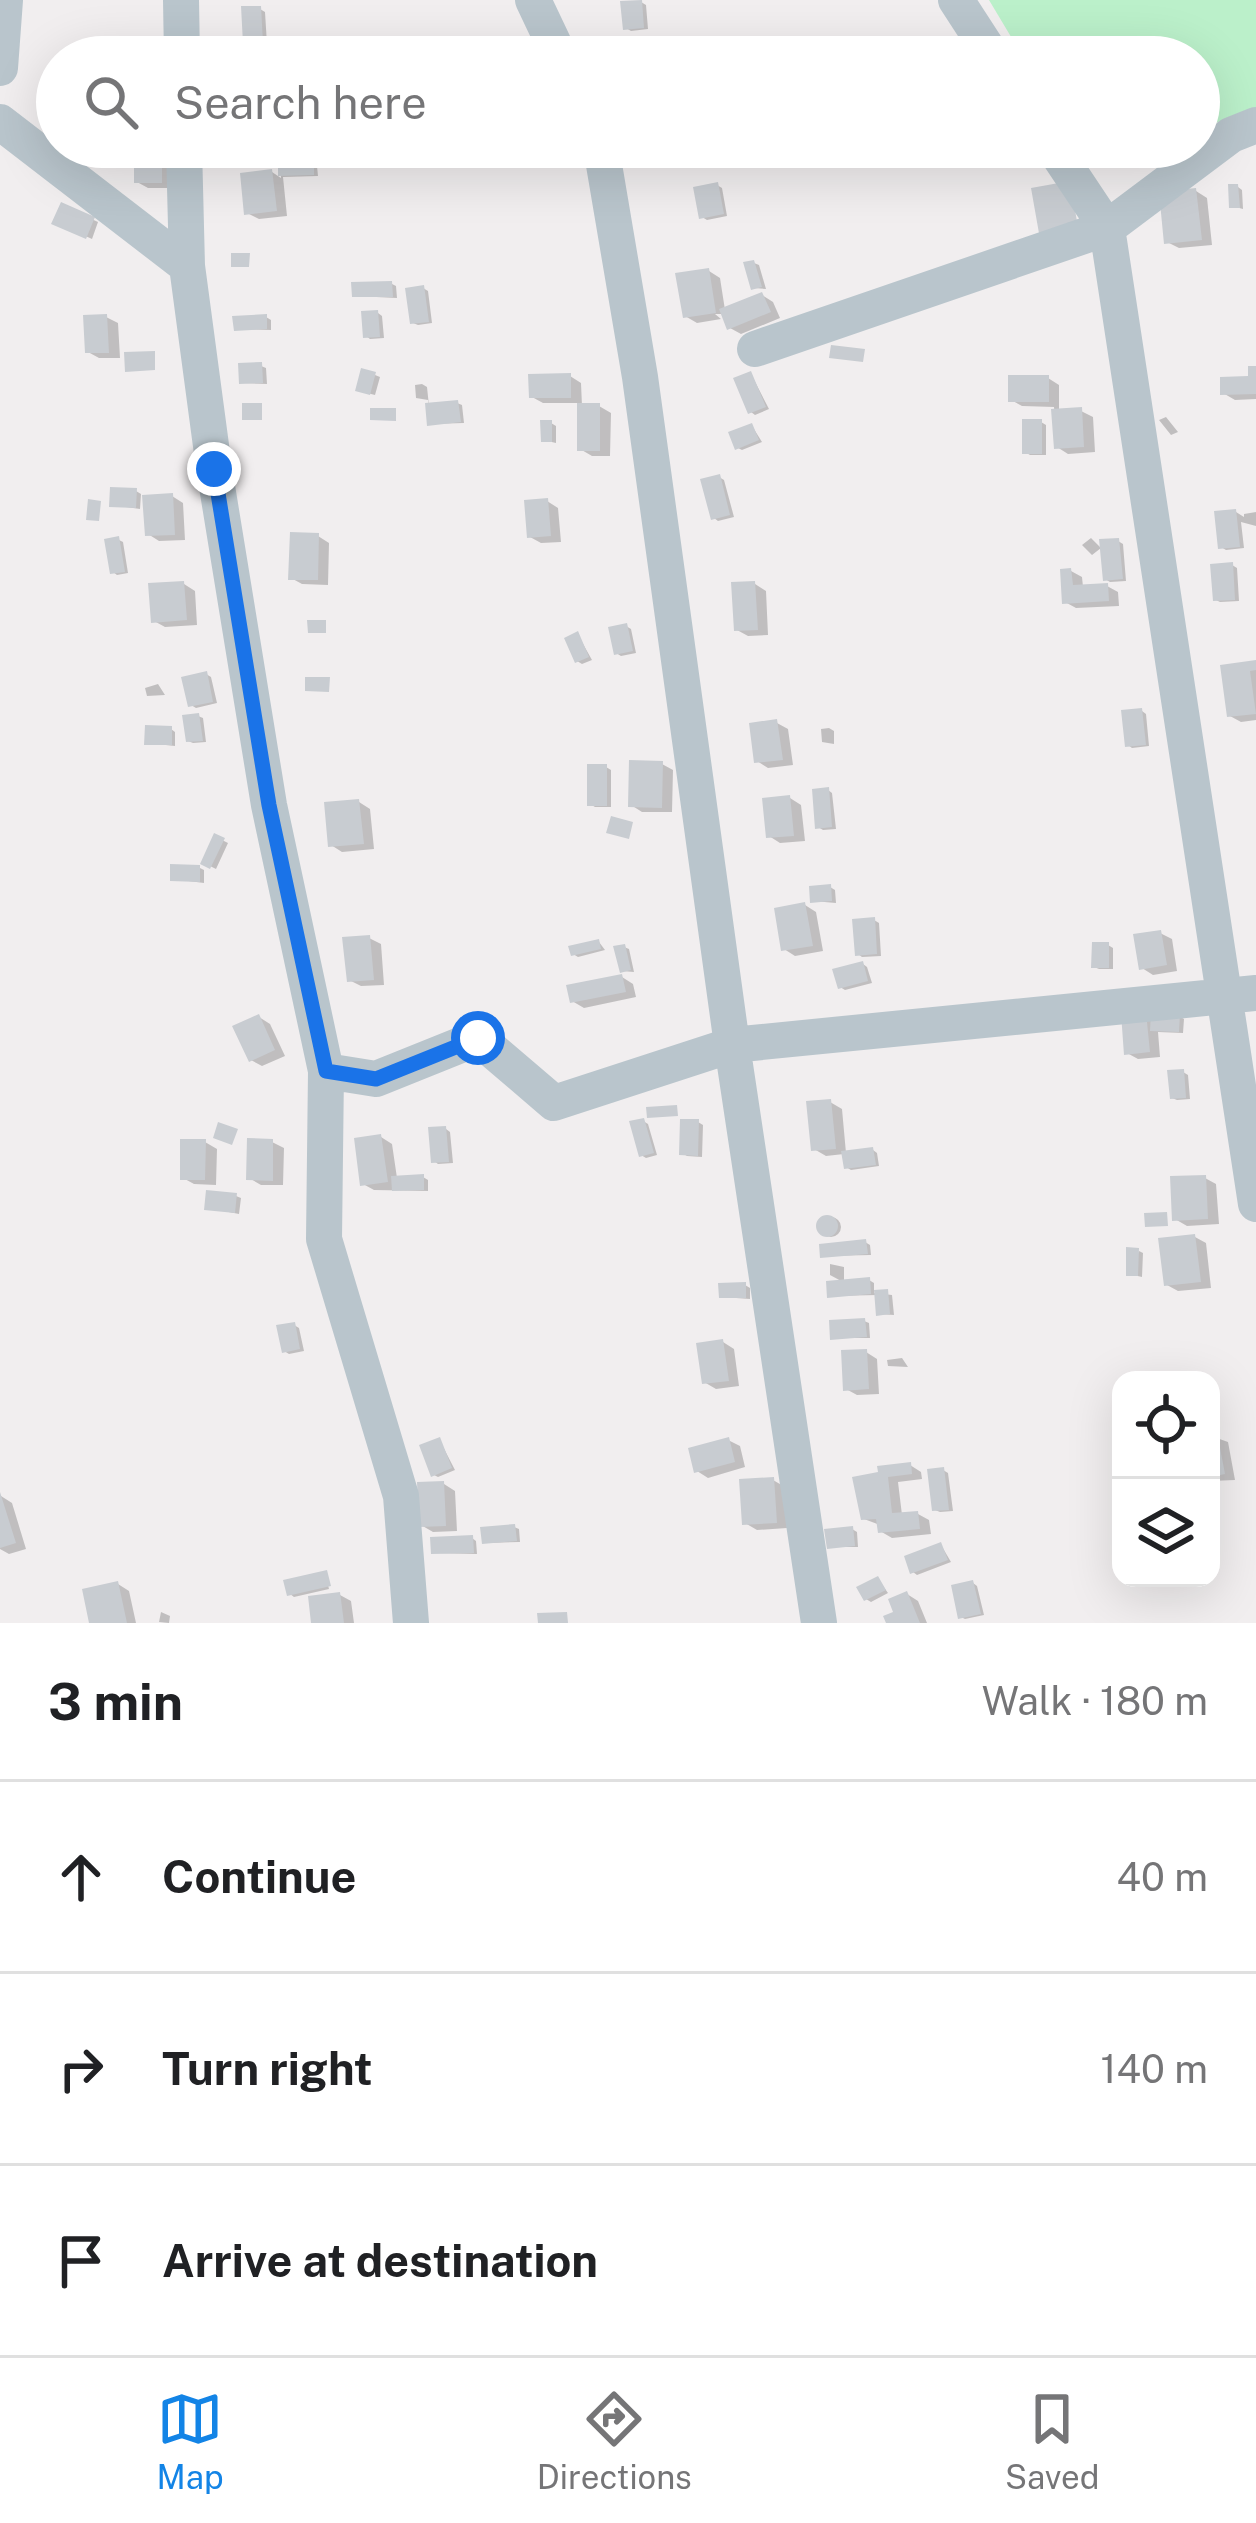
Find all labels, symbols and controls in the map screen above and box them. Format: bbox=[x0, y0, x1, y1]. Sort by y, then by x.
search box bbox=[36, 36, 1220, 168]
icon: search bbox=[78, 69, 144, 135]
text: Search here bbox=[174, 76, 427, 129]
route end bbox=[187, 442, 241, 496]
route start bbox=[451, 1011, 505, 1065]
map controls bbox=[1112, 1371, 1220, 1587]
button: locate bbox=[1112, 1371, 1220, 1479]
button: layers bbox=[1112, 1479, 1220, 1587]
text: 3 min bbox=[48, 1672, 183, 1731]
text: Walk · 180 m bbox=[982, 1678, 1208, 1724]
icon: ahead bbox=[48, 1844, 114, 1910]
text: Continue bbox=[162, 1850, 356, 1903]
text: 40 m bbox=[1116, 1854, 1208, 1900]
icon: right bbox=[48, 2036, 114, 2102]
text: Turn right bbox=[162, 2042, 373, 2095]
text: 140 m bbox=[1101, 2046, 1208, 2092]
icon: arrive bbox=[48, 2228, 114, 2294]
text: Arrive at destination bbox=[162, 2234, 598, 2287]
tab: Map bbox=[157, 2386, 224, 2496]
tab: Directions bbox=[537, 2386, 692, 2496]
tab: Saved bbox=[1005, 2386, 1099, 2496]

